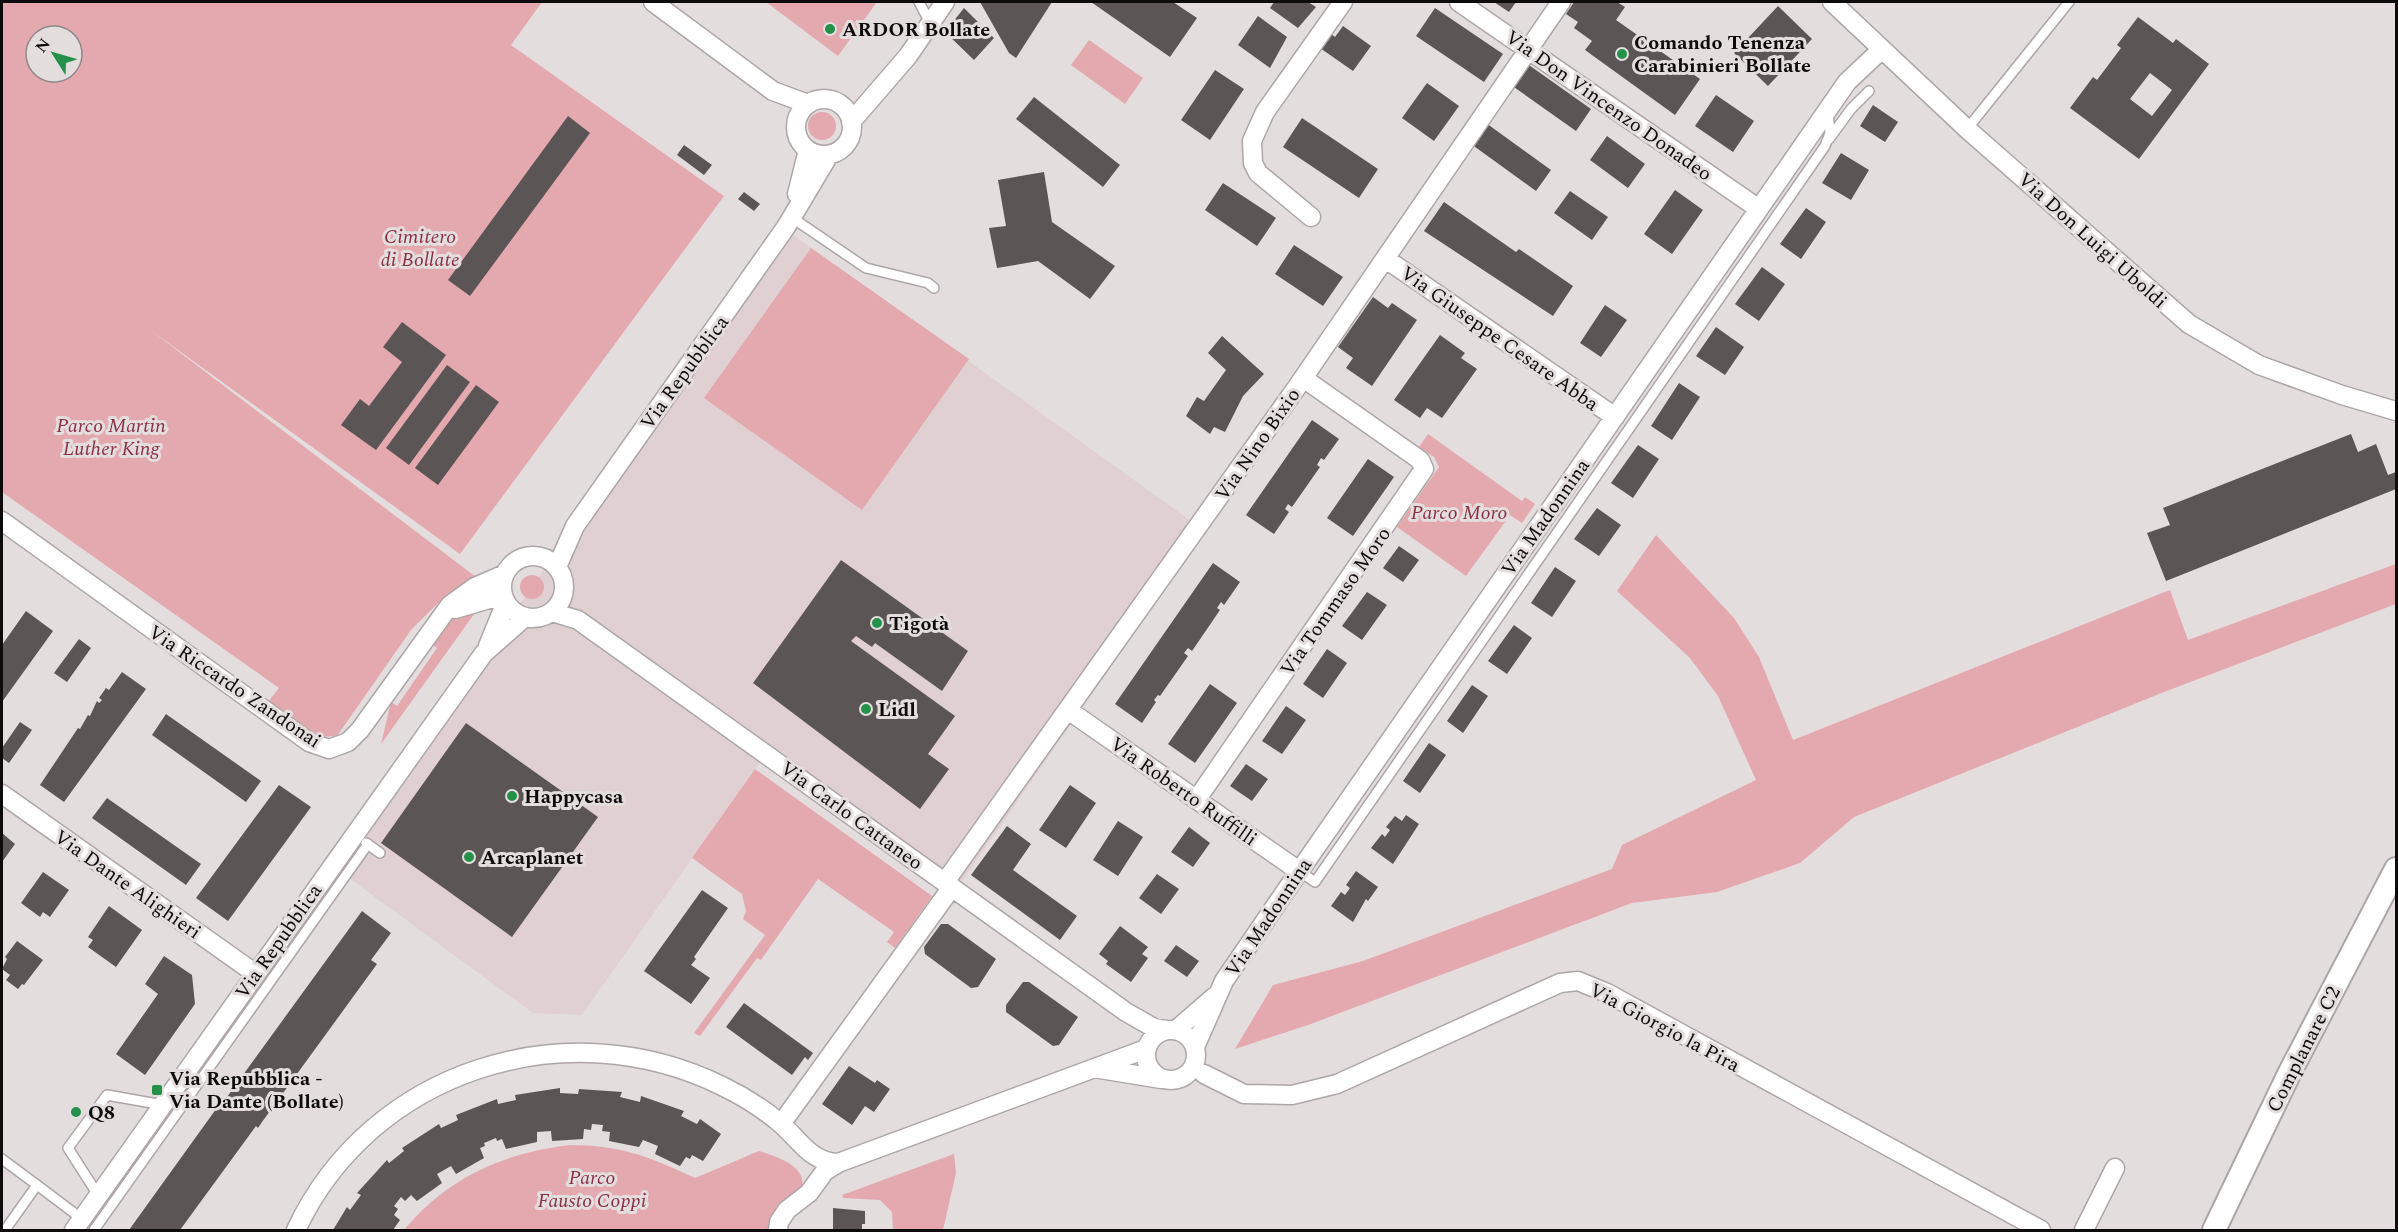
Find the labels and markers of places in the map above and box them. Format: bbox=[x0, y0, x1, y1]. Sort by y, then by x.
place label: ARDOR Bollate bbox=[842, 15, 990, 45]
marker: ARDOR Bollate bbox=[823, 22, 837, 36]
place label: Comando Tenenza Carabinieri Bollate bbox=[1634, 28, 1811, 81]
marker: Comando Tenenza Carabinieri Bollate bbox=[1615, 47, 1629, 61]
place label: Tigotà bbox=[889, 609, 950, 639]
marker: Tigotà bbox=[870, 616, 884, 630]
place label: Lidl bbox=[878, 695, 916, 725]
marker: Lidl bbox=[859, 702, 873, 716]
place label: Happycasa bbox=[524, 782, 624, 812]
marker: Happycasa bbox=[505, 789, 519, 803]
place label: Arcaplanet bbox=[481, 843, 584, 873]
marker: Arcaplanet bbox=[462, 850, 476, 864]
place label: Via Repubblica - Via Dante (Bollate) bbox=[169, 1064, 344, 1117]
marker: Via Repubblica - Via Dante (Bollate) bbox=[150, 1083, 164, 1097]
place label: Q8 bbox=[88, 1098, 115, 1128]
marker: Q8 bbox=[69, 1105, 83, 1119]

